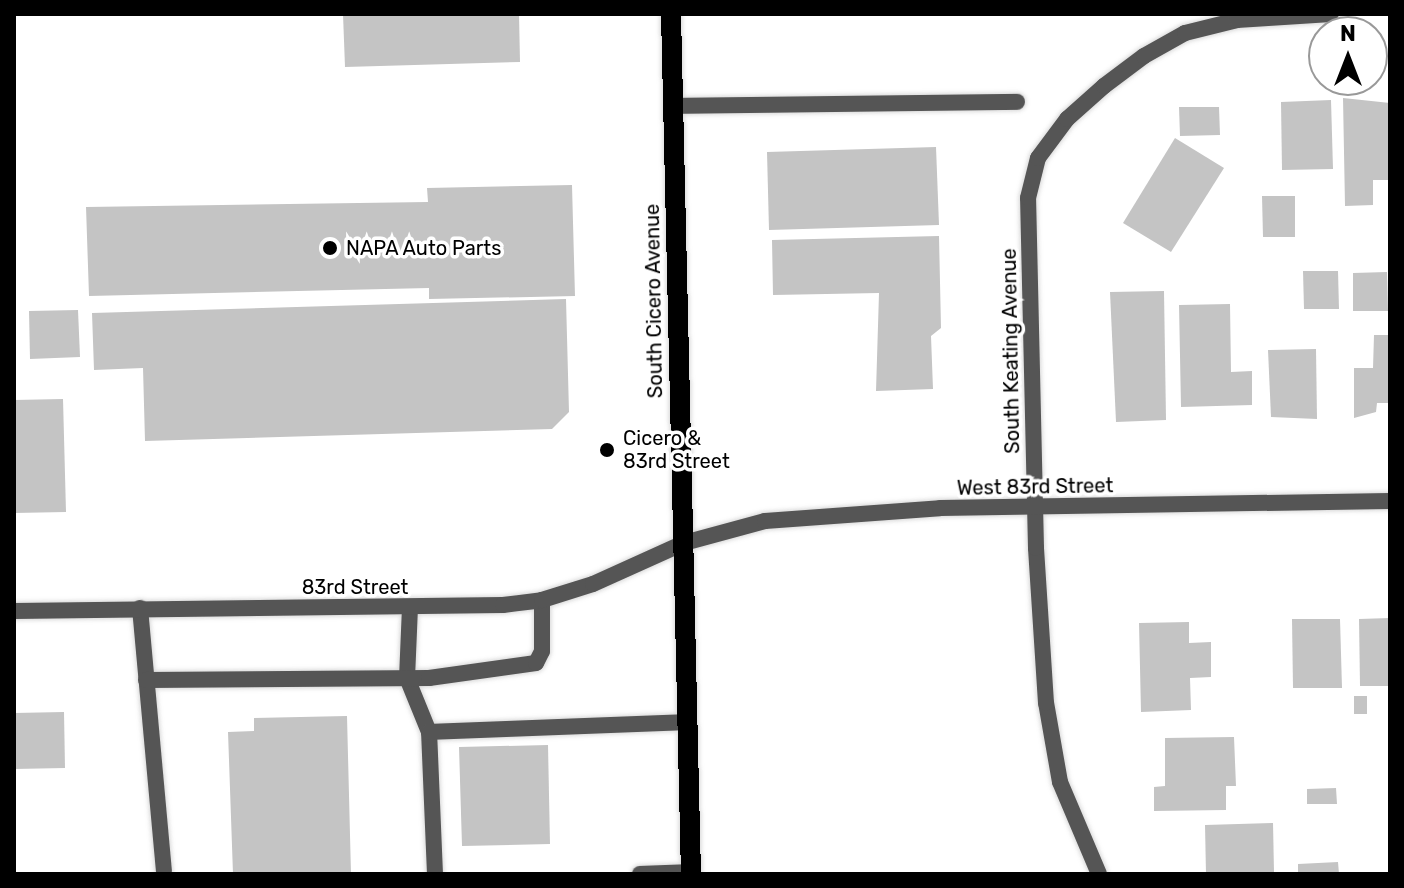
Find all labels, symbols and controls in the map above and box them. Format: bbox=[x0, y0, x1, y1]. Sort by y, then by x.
north arrow bbox=[1308, 16, 1388, 96]
text: N bbox=[1340, 20, 1356, 47]
street label: South Cicero Avenue bbox=[640, 203, 668, 399]
place label: NAPA Auto Parts bbox=[346, 236, 502, 260]
marker: NAPA Auto Parts bbox=[321, 239, 339, 257]
street label: South Keating Avenue bbox=[997, 248, 1025, 454]
place label: Cicero & 83rd Street bbox=[623, 426, 730, 473]
marker: Cicero & 83rd Street bbox=[598, 441, 616, 459]
street label: West 83rd Street bbox=[957, 474, 1113, 500]
street label: 83rd Street bbox=[302, 575, 408, 599]

